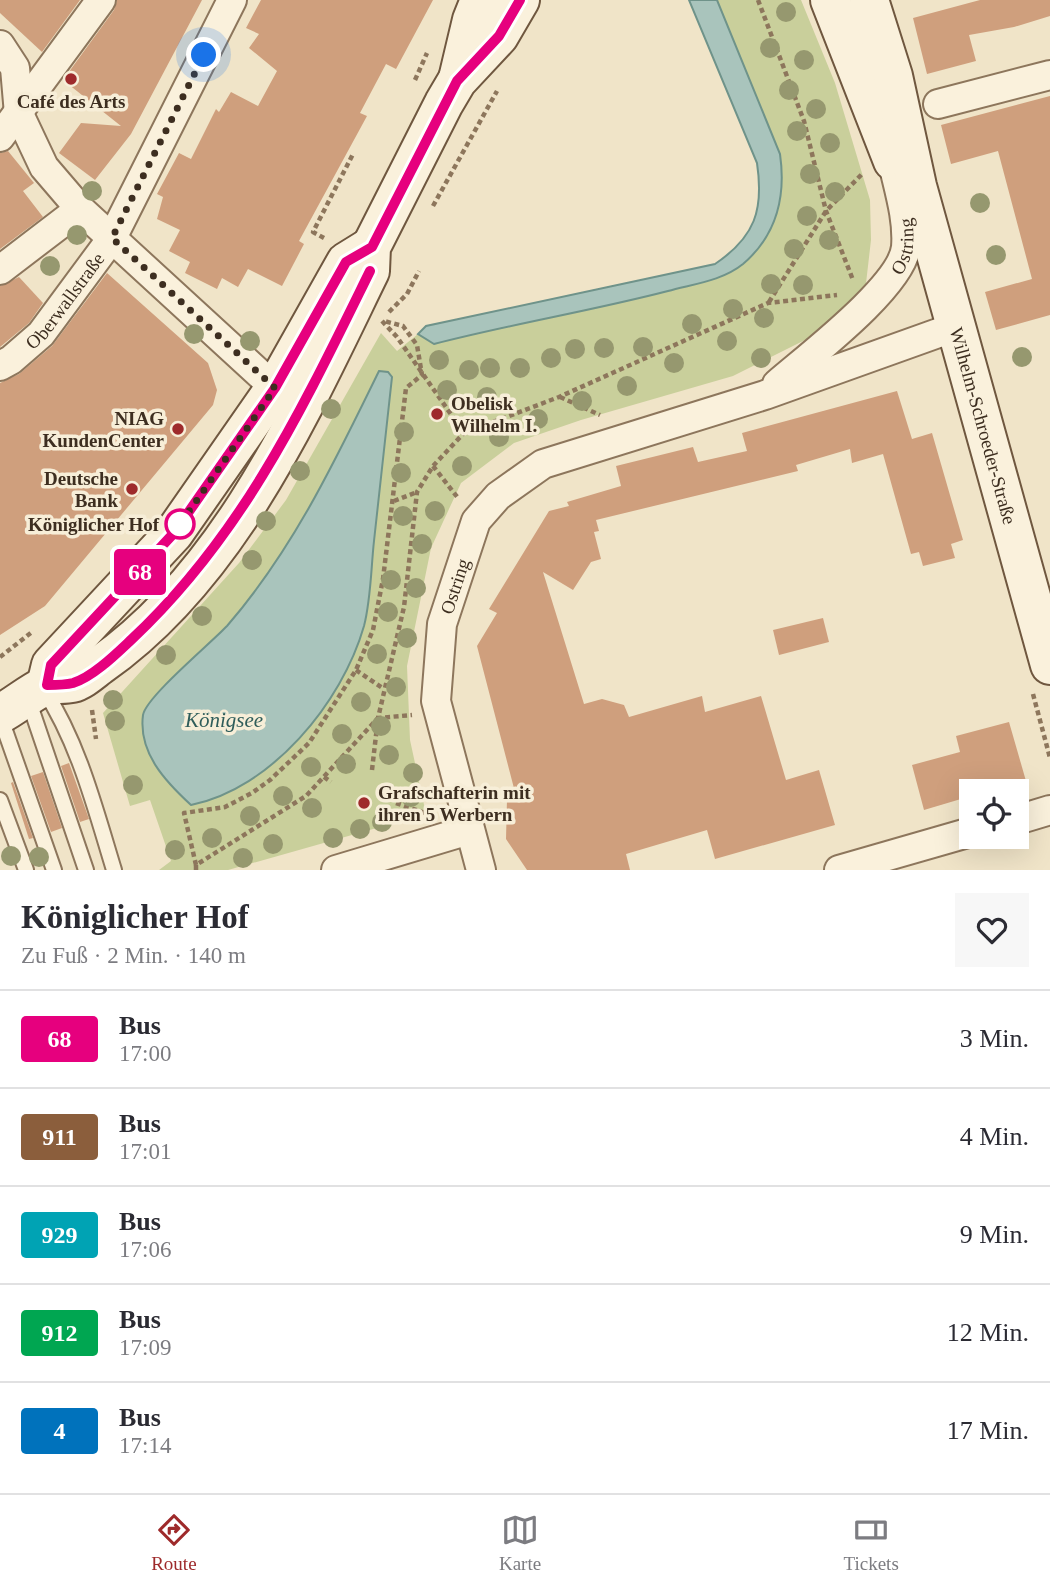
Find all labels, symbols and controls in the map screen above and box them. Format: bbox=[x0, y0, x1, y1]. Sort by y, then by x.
your location bbox=[186, 37, 221, 72]
marker: Café des Arts bbox=[63, 71, 79, 87]
place label: Café des Arts bbox=[17, 91, 125, 112]
street label: Ostring bbox=[886, 217, 917, 278]
street label: Oberwallstraße bbox=[21, 249, 109, 354]
street label: Wilhelm-Schroeder-Straße bbox=[946, 325, 1020, 527]
place label: Obelisk Wilhelm I. bbox=[451, 393, 537, 436]
marker: Obelisk Wilhelm I. bbox=[429, 406, 445, 422]
place label: NIAG KundenCenter bbox=[43, 408, 165, 451]
marker: NIAG KundenCenter bbox=[170, 421, 186, 437]
place label: Deutsche Bank bbox=[44, 468, 118, 511]
marker: Deutsche Bank bbox=[124, 481, 140, 497]
marker: Königlicher Hof bbox=[165, 509, 195, 539]
place label: Königlicher Hof bbox=[28, 514, 160, 535]
line badge: 68 bbox=[108, 549, 172, 595]
street label: Ostring bbox=[436, 555, 474, 617]
text: 68 bbox=[128, 559, 152, 585]
water label: Königsee bbox=[184, 708, 263, 732]
map controls bbox=[959, 779, 1029, 849]
button: locate bbox=[959, 779, 1029, 849]
place label: Grafschafterin mit ihren 5 Werbern bbox=[378, 782, 531, 825]
marker: Grafschafterin mit ihren 5 Werbern bbox=[356, 795, 372, 811]
button: heart bbox=[955, 893, 1029, 967]
text: Königlicher Hof bbox=[21, 899, 249, 935]
text: Zu Fuß · 2 Min. · 140 m bbox=[21, 943, 246, 968]
text: Bus bbox=[119, 1011, 161, 1040]
text: 3 Min. bbox=[960, 1024, 1029, 1053]
text: 68 bbox=[48, 1026, 72, 1052]
text: 17:00 bbox=[119, 1041, 171, 1066]
text: Bus bbox=[119, 1109, 161, 1138]
text: 4 Min. bbox=[960, 1122, 1029, 1151]
text: 911 bbox=[42, 1124, 77, 1150]
text: 17:01 bbox=[119, 1139, 171, 1164]
text: Bus bbox=[119, 1207, 161, 1236]
text: 9 Min. bbox=[960, 1220, 1029, 1249]
text: 929 bbox=[42, 1222, 78, 1248]
text: 17:06 bbox=[119, 1237, 171, 1262]
text: Bus bbox=[119, 1305, 161, 1334]
text: 12 Min. bbox=[947, 1318, 1029, 1347]
text: 912 bbox=[42, 1320, 78, 1346]
text: 17:09 bbox=[119, 1335, 171, 1360]
text: Bus bbox=[119, 1403, 161, 1432]
text: 17 Min. bbox=[947, 1416, 1029, 1445]
text: 4 bbox=[54, 1418, 66, 1444]
text: 17:14 bbox=[119, 1433, 171, 1458]
tab: Route bbox=[151, 1511, 197, 1575]
tab: Karte bbox=[499, 1511, 541, 1575]
tab: Tickets bbox=[844, 1511, 899, 1575]

